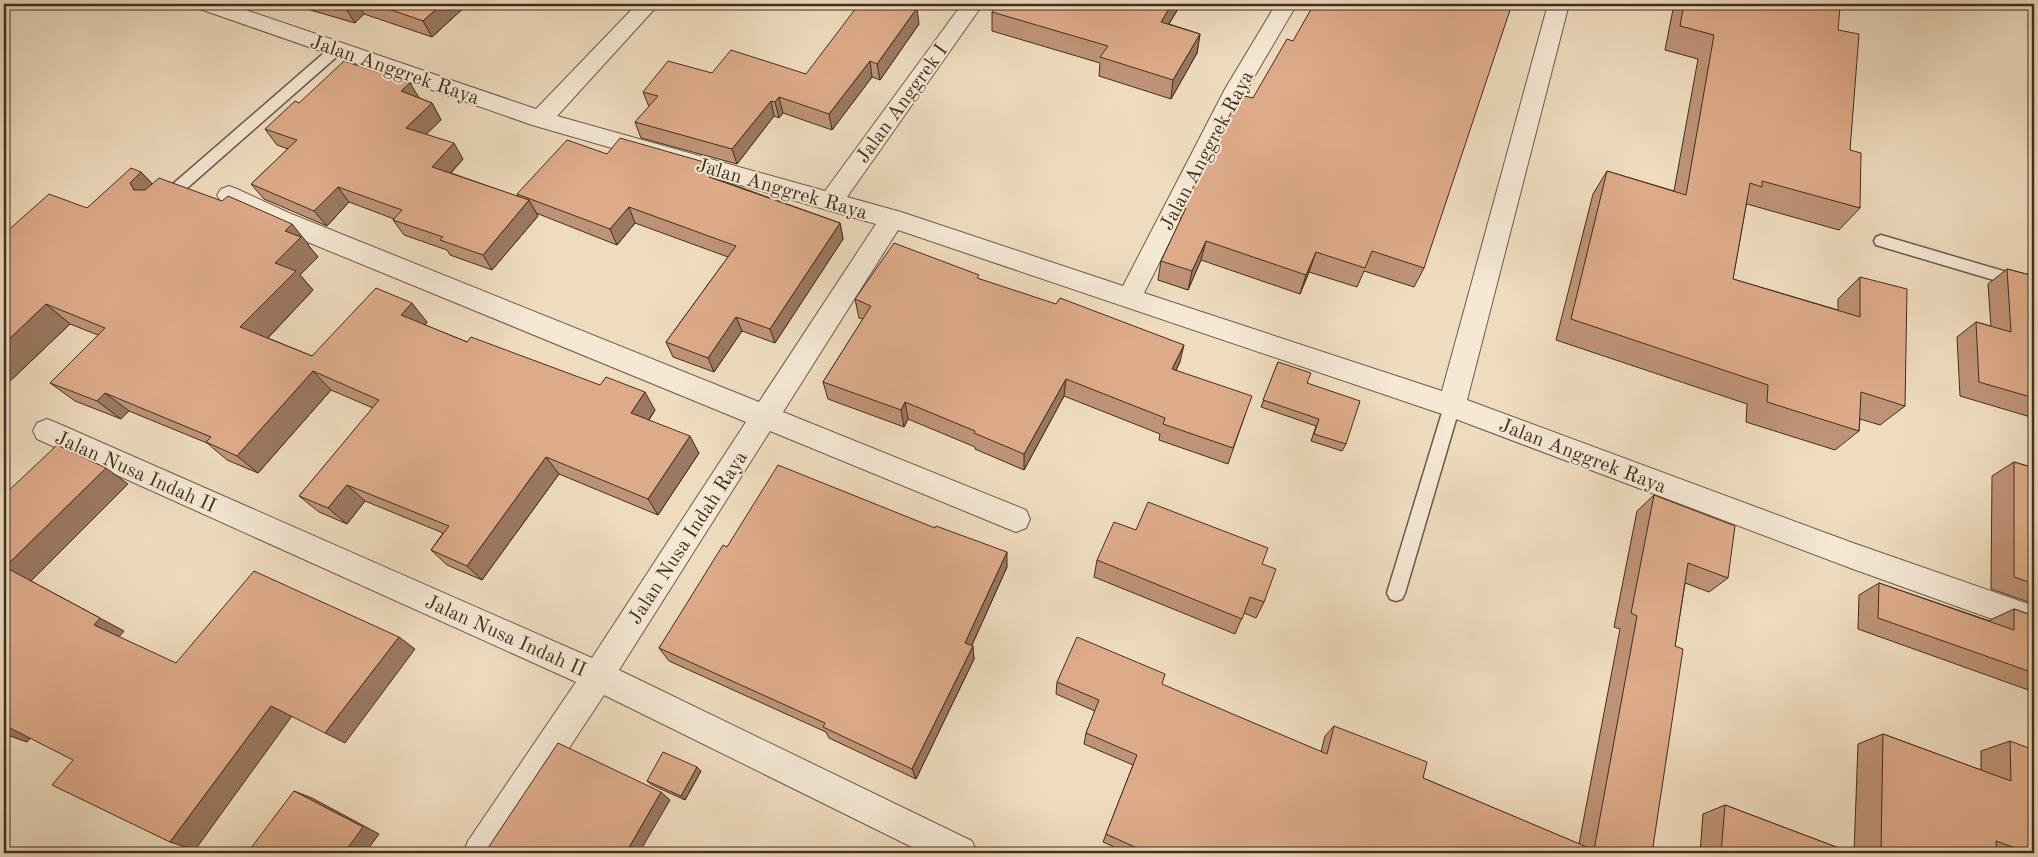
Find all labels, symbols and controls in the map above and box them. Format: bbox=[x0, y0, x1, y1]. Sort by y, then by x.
street label: Jalan Anggrek Raya bbox=[307, 33, 481, 109]
street label: Jalan Anggrek I bbox=[853, 41, 952, 167]
street label: Jalan Anggrek Raya bbox=[1157, 68, 1258, 234]
street label: Jalan Anggrek Raya bbox=[694, 156, 869, 224]
street label: Jalan Anggrek Raya bbox=[1496, 416, 1669, 498]
street label: Jalan Nusa Indah II bbox=[52, 428, 219, 517]
street label: Jalan Nusa Indah Raya bbox=[625, 448, 752, 628]
street label: Jalan Nusa Indah II bbox=[422, 592, 589, 681]

